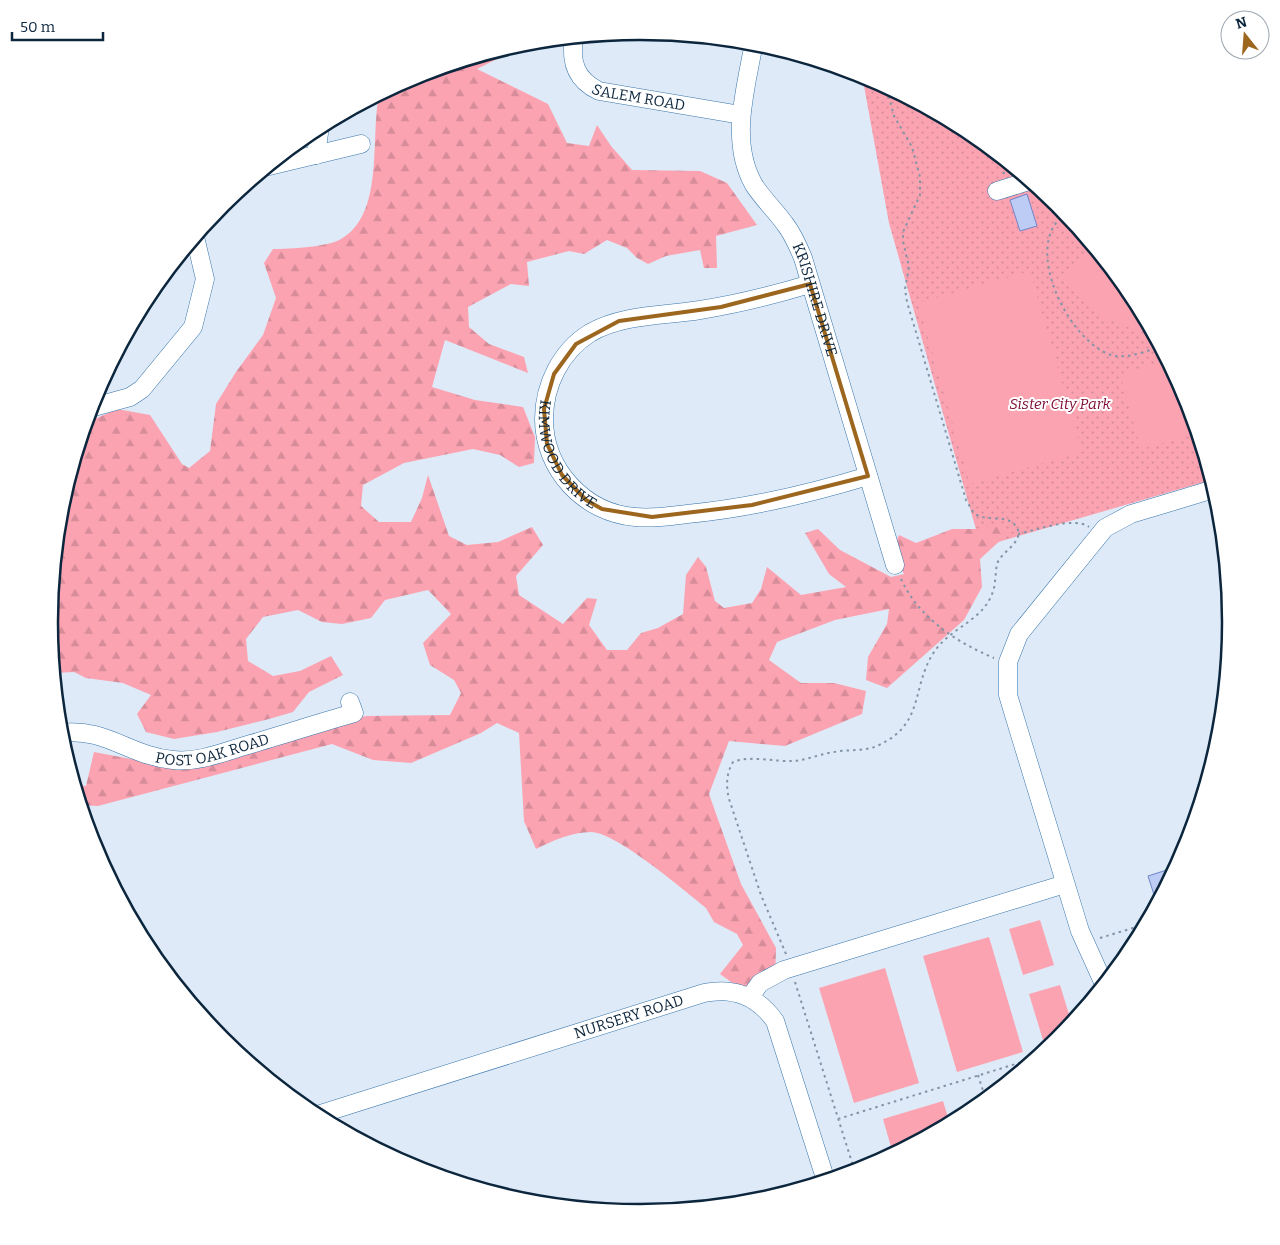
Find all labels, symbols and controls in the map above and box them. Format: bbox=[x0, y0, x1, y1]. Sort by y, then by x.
scale bar bbox=[12, 10, 104, 42]
north arrow bbox=[1220, 10, 1270, 60]
text: N bbox=[1234, 13, 1249, 33]
text: 50 m bbox=[20, 18, 56, 36]
street label: SALEM ROAD bbox=[589, 80, 686, 114]
street label: KRISHIRE DRIVE bbox=[789, 240, 841, 359]
park label: Sister City Park bbox=[1009, 395, 1112, 413]
street label: KIMWOOD DRIVE bbox=[535, 399, 600, 513]
street label: POST OAK ROAD bbox=[154, 730, 271, 770]
street label: NURSERY ROAD bbox=[572, 991, 686, 1042]

